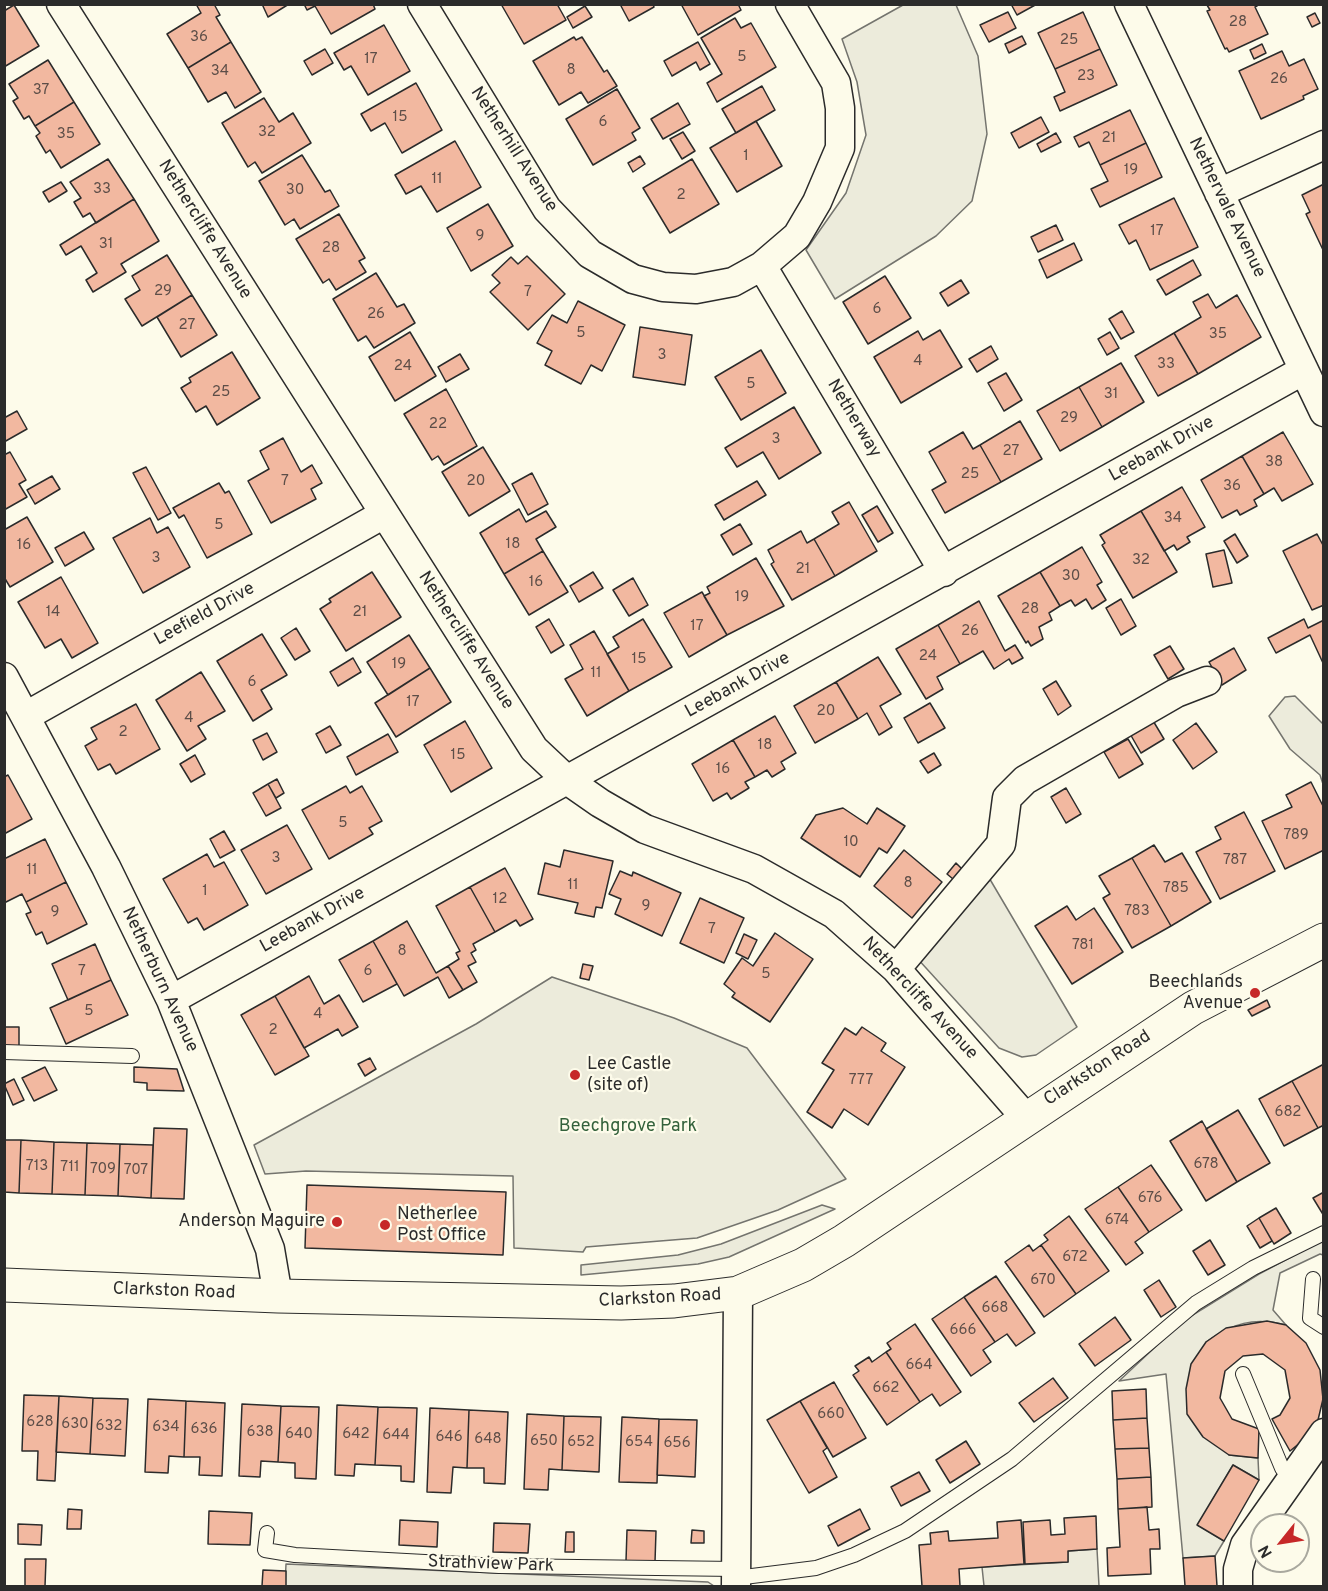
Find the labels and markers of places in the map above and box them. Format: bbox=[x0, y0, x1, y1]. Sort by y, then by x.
place label: Beechlands Avenue bbox=[1149, 972, 1243, 1014]
marker: Beechlands Avenue bbox=[1248, 986, 1262, 1000]
place label: Lee Castle (site of) bbox=[587, 1054, 671, 1096]
marker: Lee Castle (site of) bbox=[568, 1068, 582, 1082]
place label: Netherlee Post Office bbox=[397, 1204, 486, 1246]
place label: Anderson Maguire bbox=[178, 1211, 325, 1233]
marker: Anderson Maguire bbox=[330, 1215, 344, 1229]
marker: Netherlee Post Office bbox=[378, 1218, 392, 1232]

